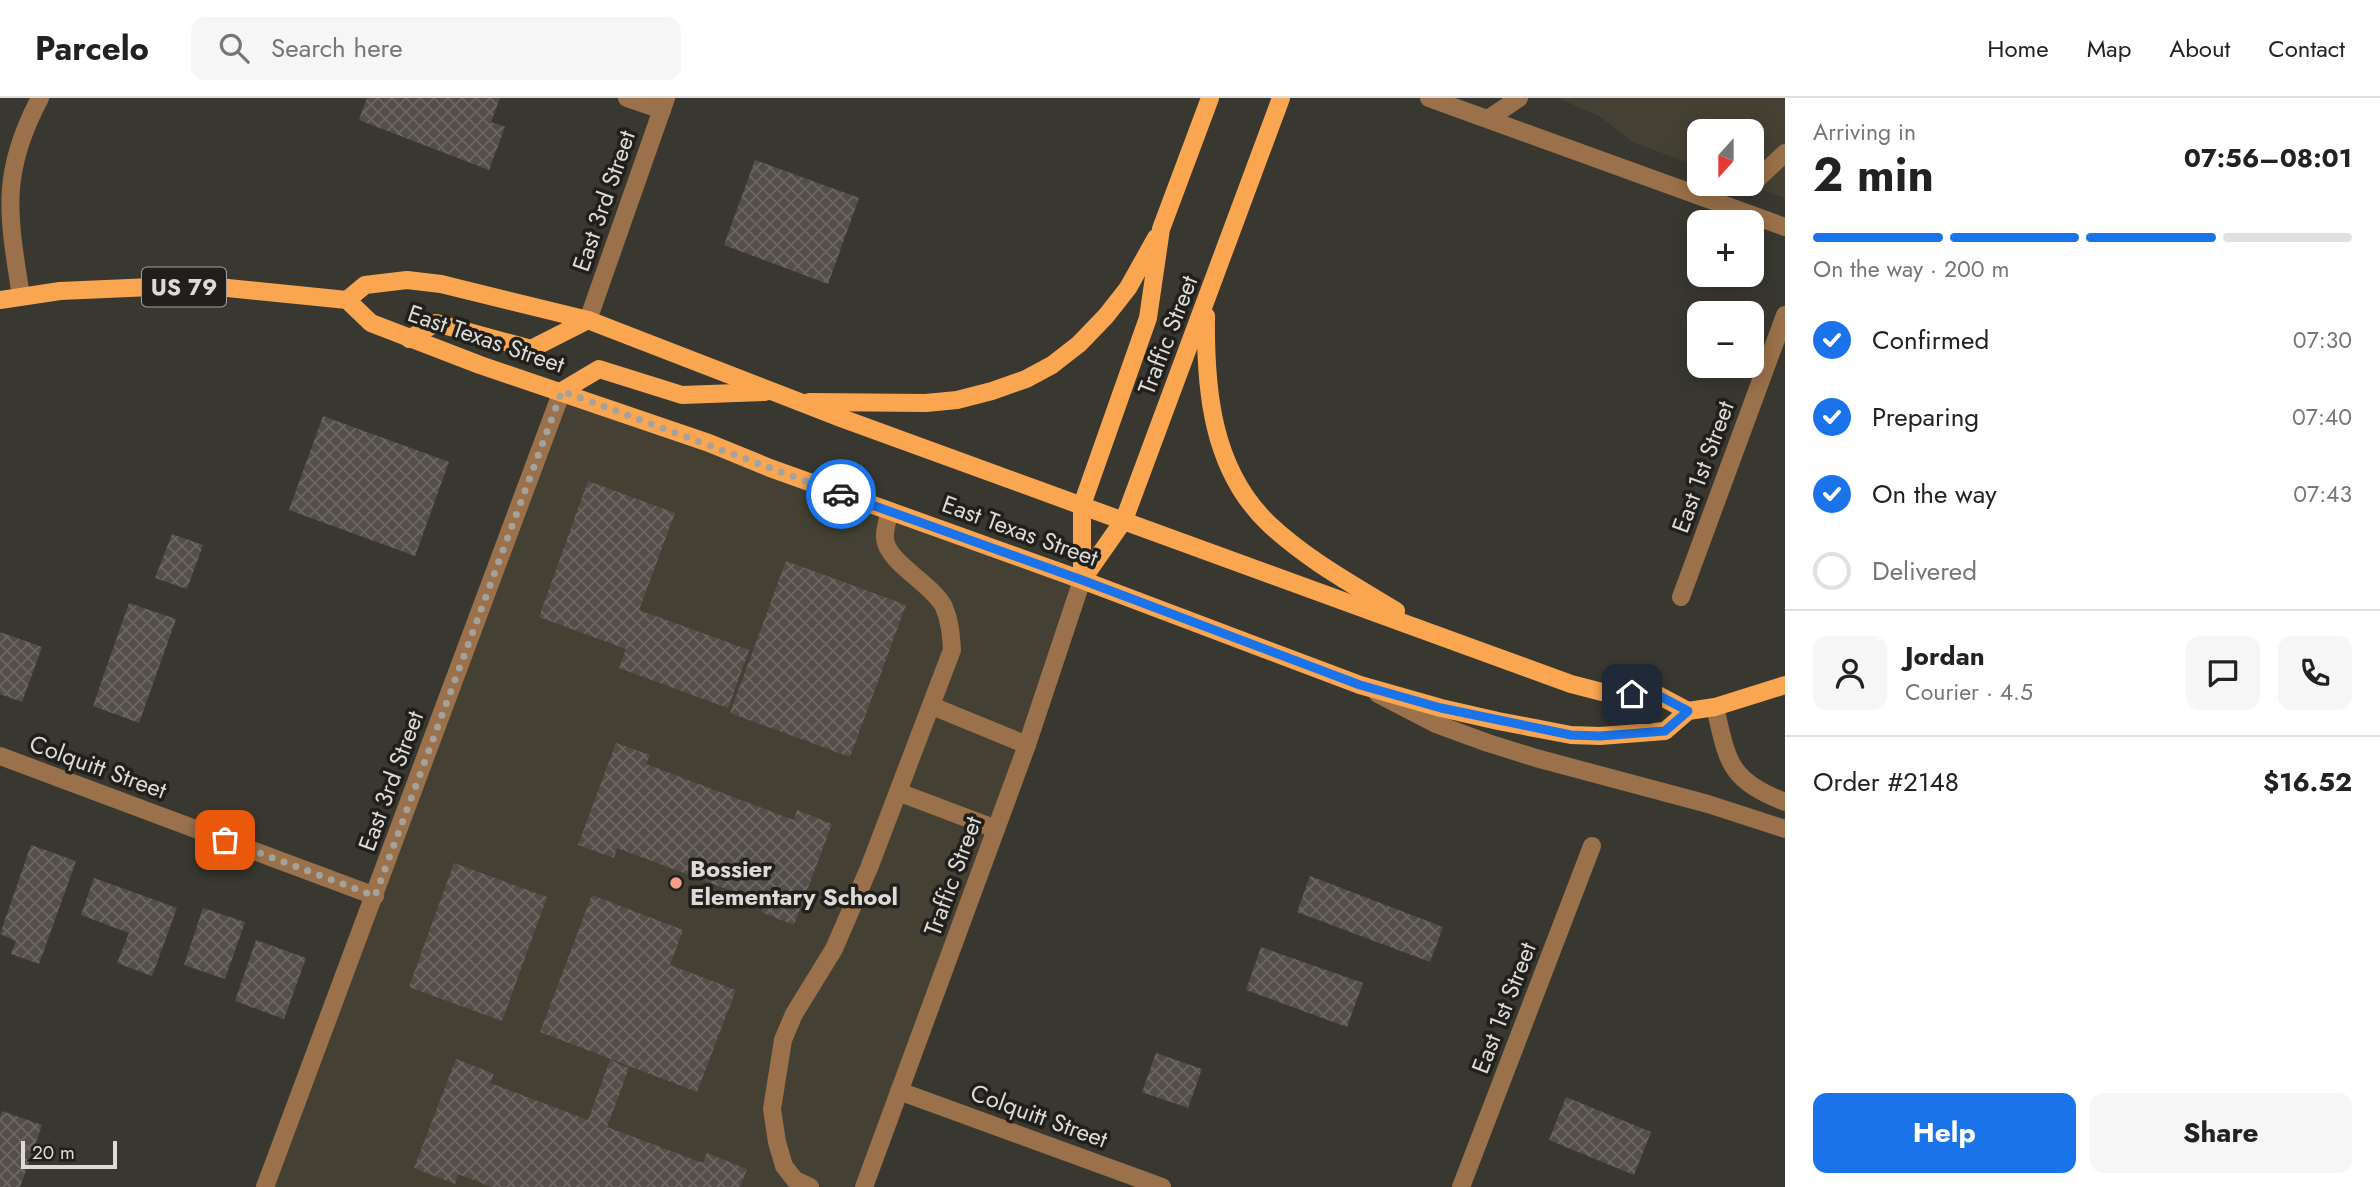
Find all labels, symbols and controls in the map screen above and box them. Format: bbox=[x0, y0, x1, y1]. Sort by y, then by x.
search box bbox=[191, 17, 681, 80]
text: Parcelo bbox=[35, 25, 149, 72]
icon: search bbox=[215, 29, 253, 67]
text: Search here bbox=[271, 29, 403, 67]
text: Home bbox=[1987, 31, 2049, 66]
text: Map bbox=[2087, 31, 2131, 66]
text: About bbox=[2169, 31, 2230, 66]
text: Contact bbox=[2268, 31, 2345, 66]
text: Arriving in bbox=[1813, 115, 1916, 149]
north arrow bbox=[1687, 119, 1764, 196]
map controls bbox=[1687, 119, 1764, 378]
street label: East 3rd Street bbox=[563, 125, 644, 276]
text: 07:56–08:01 bbox=[2184, 139, 2352, 177]
text: 2 min bbox=[1813, 142, 1934, 208]
button: + bbox=[1687, 210, 1764, 287]
text: On the way · 200 m bbox=[1813, 252, 2009, 286]
road number: US 79 bbox=[142, 268, 226, 306]
street label: Traffic Street bbox=[1129, 270, 1206, 399]
street label: East Texas Street bbox=[403, 295, 570, 382]
button: − bbox=[1687, 301, 1764, 378]
icon: check bbox=[1813, 321, 1851, 359]
text: Confirmed bbox=[1872, 321, 1989, 359]
text: 07:30 bbox=[2293, 323, 2352, 357]
street label: East 1st Street bbox=[1662, 396, 1743, 538]
icon: check bbox=[1813, 398, 1851, 436]
text: Preparing bbox=[1872, 398, 1979, 436]
text: 07:40 bbox=[2292, 400, 2352, 434]
courier bbox=[806, 459, 876, 529]
icon: car bbox=[822, 475, 860, 513]
icon: check bbox=[1813, 475, 1851, 513]
text: On the way bbox=[1872, 475, 1997, 513]
text: 07:43 bbox=[2293, 477, 2352, 511]
street label: East Texas Street bbox=[937, 486, 1103, 575]
text: Delivered bbox=[1872, 552, 1977, 590]
button: person bbox=[1813, 636, 1887, 710]
button: chat bbox=[2186, 636, 2260, 710]
button: phone bbox=[2278, 636, 2352, 710]
text: Jordan bbox=[1905, 637, 1985, 675]
pin bbox=[1602, 664, 1662, 724]
icon: home bbox=[1613, 675, 1651, 713]
text: Courier · 4.5 bbox=[1905, 675, 2033, 709]
street label: East 3rd Street bbox=[349, 706, 432, 856]
street label: Colquitt Street bbox=[25, 726, 172, 808]
text: Order #2148 bbox=[1813, 763, 1959, 801]
text: $16.52 bbox=[2263, 763, 2352, 801]
pin bbox=[195, 810, 255, 870]
street label: Traffic Street bbox=[915, 811, 990, 941]
icon: bag bbox=[206, 821, 244, 859]
place label: Bossier Elementary School bbox=[690, 851, 898, 914]
marker: Bossier Elementary School bbox=[668, 875, 684, 891]
street label: East 1st Street bbox=[1462, 937, 1545, 1079]
street label: Colquitt Street bbox=[966, 1075, 1113, 1157]
button: Help bbox=[1813, 1093, 2076, 1173]
button: Share bbox=[2090, 1093, 2352, 1173]
scale bar bbox=[21, 1138, 117, 1170]
text: 20 m bbox=[32, 1139, 75, 1166]

